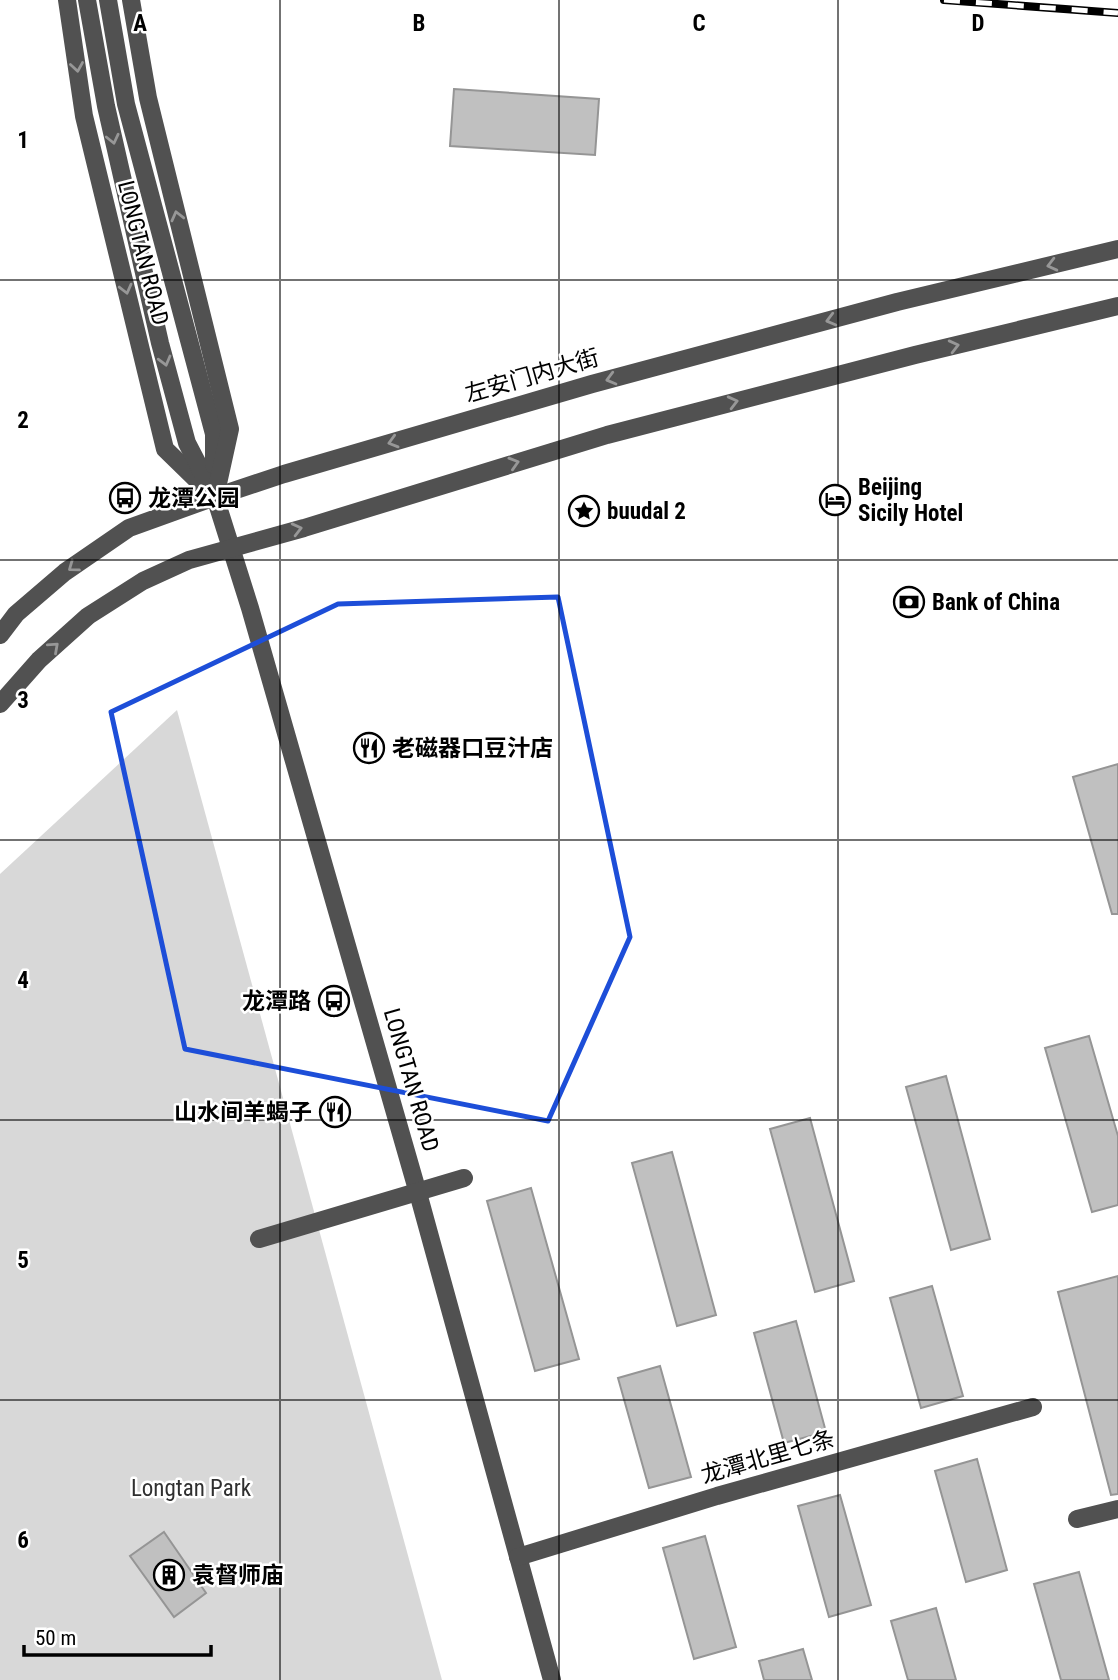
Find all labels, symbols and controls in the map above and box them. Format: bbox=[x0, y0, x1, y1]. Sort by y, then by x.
text: A bbox=[133, 10, 147, 37]
text: B bbox=[413, 10, 425, 37]
text: C bbox=[692, 10, 706, 37]
text: D bbox=[972, 10, 985, 37]
one-way arrow bbox=[69, 62, 84, 73]
text: 1 bbox=[17, 127, 29, 154]
one-way arrow bbox=[105, 133, 119, 145]
street label: LONGTAN ROAD bbox=[112, 178, 174, 328]
one-way arrow bbox=[171, 211, 185, 223]
one-way arrow bbox=[1046, 257, 1058, 271]
one-way arrow bbox=[118, 283, 132, 295]
one-way arrow bbox=[825, 312, 837, 326]
one-way arrow bbox=[948, 340, 960, 354]
street label: 左安门内大街 bbox=[462, 344, 602, 408]
one-way arrow bbox=[157, 355, 171, 367]
one-way arrow bbox=[605, 371, 617, 385]
one-way arrow bbox=[727, 396, 739, 411]
text: 2 bbox=[17, 407, 29, 434]
one-way arrow bbox=[387, 434, 399, 449]
one-way arrow bbox=[508, 457, 520, 472]
place label: Beijing Sicily Hotel bbox=[858, 474, 963, 527]
bus stop icon: 龙潭公园 bbox=[108, 481, 142, 515]
hotel icon: Beijing Sicily Hotel bbox=[818, 483, 852, 517]
place label: 龙潭公园 bbox=[148, 485, 240, 512]
place icon: buudal 2 bbox=[567, 494, 601, 528]
place label: buudal 2 bbox=[607, 498, 686, 525]
one-way arrow bbox=[290, 523, 302, 537]
one-way arrow bbox=[68, 559, 80, 571]
bank icon: Bank of China bbox=[892, 585, 926, 619]
place label: Bank of China bbox=[932, 589, 1060, 616]
one-way arrow bbox=[46, 642, 59, 655]
text: 3 bbox=[17, 687, 29, 714]
restaurant icon: 老磁器口豆汁店 bbox=[352, 731, 386, 765]
place label: 老磁器口豆汁店 bbox=[392, 735, 553, 762]
text: 4 bbox=[17, 967, 29, 994]
bus stop icon: 龙潭路 bbox=[317, 984, 351, 1018]
place label: 龙潭路 bbox=[242, 988, 311, 1015]
street label: LONGTAN ROAD bbox=[378, 1005, 444, 1155]
restaurant icon: 山水间羊蝎子 bbox=[318, 1095, 352, 1129]
place label: 山水间羊蝎子 bbox=[174, 1099, 312, 1126]
text: 5 bbox=[17, 1247, 29, 1274]
street label: 龙潭北里七条 bbox=[698, 1425, 838, 1489]
park label: Longtan Park bbox=[131, 1475, 252, 1502]
text: 6 bbox=[17, 1527, 29, 1554]
building icon: 袁督师庙 bbox=[152, 1558, 186, 1592]
place label: 袁督师庙 bbox=[192, 1562, 284, 1589]
scale bar bbox=[24, 1614, 212, 1658]
text: 50 m bbox=[35, 1626, 76, 1650]

